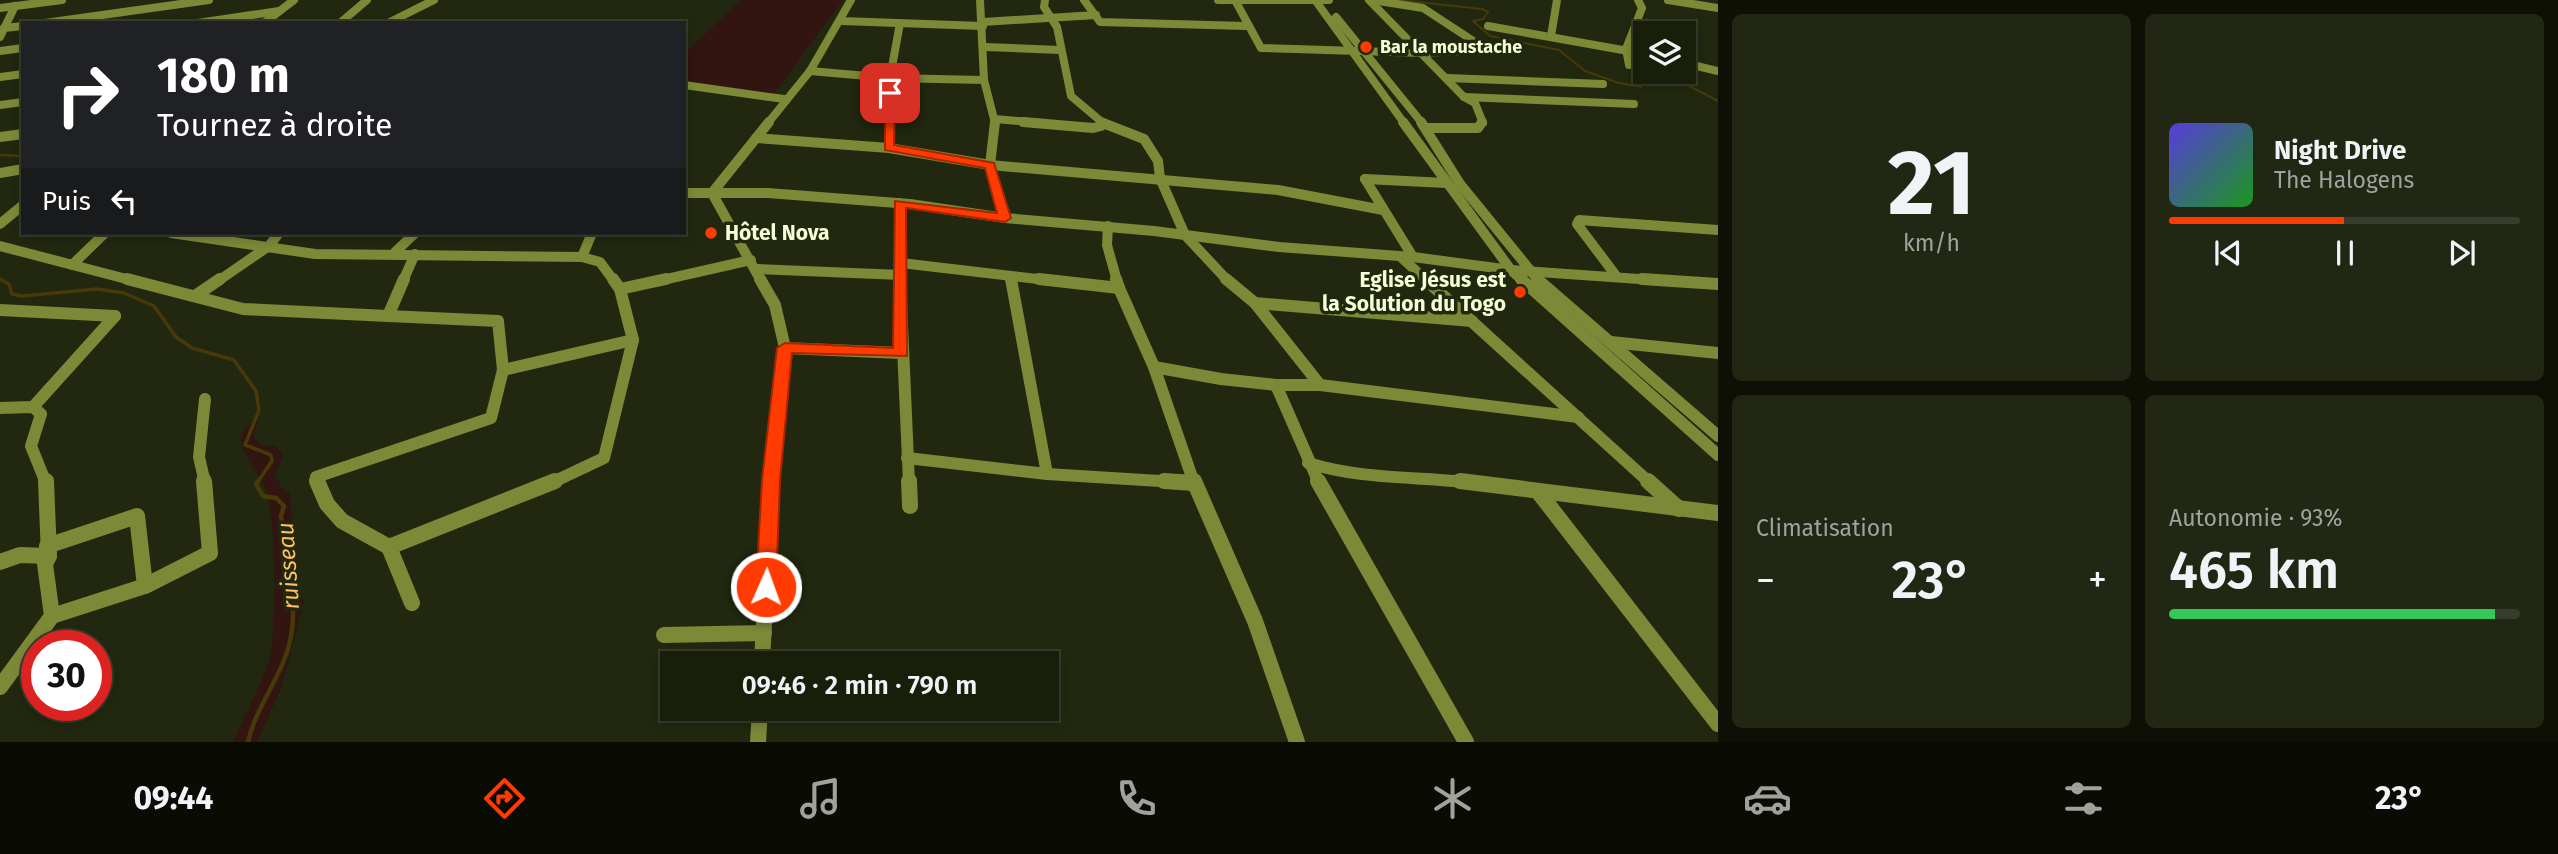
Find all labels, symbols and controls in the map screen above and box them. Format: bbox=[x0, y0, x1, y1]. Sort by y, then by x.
map controls bbox=[1633, 21, 1696, 84]
button: layers bbox=[1633, 21, 1696, 84]
place label: Bar la moustache bbox=[1380, 36, 1522, 58]
marker: Bar la moustache bbox=[1358, 39, 1374, 55]
text: 180 m bbox=[157, 46, 290, 105]
icon: right bbox=[42, 49, 133, 140]
pin bbox=[860, 63, 920, 123]
icon: arrive bbox=[871, 74, 909, 112]
text: Tournez à droite bbox=[157, 106, 393, 144]
text: 21 bbox=[1888, 129, 1975, 238]
text: Night Drive bbox=[2274, 135, 2406, 166]
text: The Halogens bbox=[2274, 166, 2414, 194]
icon: left bbox=[105, 182, 143, 220]
text: Puis bbox=[42, 186, 91, 217]
place label: Hôtel Nova bbox=[725, 220, 830, 246]
marker: Hôtel Nova bbox=[703, 225, 719, 241]
text: km/h bbox=[1903, 229, 1960, 257]
icon: previous bbox=[2209, 234, 2247, 272]
icon: pause bbox=[2326, 234, 2364, 272]
icon: next bbox=[2443, 234, 2481, 272]
place label: Eglise Jésus est la Solution du Togo bbox=[1322, 267, 1507, 317]
marker: Eglise Jésus est la Solution du Togo bbox=[1512, 284, 1528, 300]
text: Autonomie · 93% bbox=[2169, 504, 2342, 532]
text: Climatisation bbox=[1756, 514, 1894, 542]
water label: ruisseau bbox=[271, 521, 305, 611]
text: 465 km bbox=[2169, 539, 2339, 602]
text: 23° bbox=[1891, 549, 1972, 612]
position arrow bbox=[729, 550, 803, 624]
text: − bbox=[1756, 557, 1775, 603]
text: + bbox=[2088, 557, 2107, 603]
speed limit sign: 30 bbox=[21, 630, 112, 721]
text: 09:46 · 2 min · 790 m bbox=[742, 670, 977, 701]
icon: directions bbox=[480, 774, 529, 823]
icon: music bbox=[796, 774, 845, 823]
icon: phone bbox=[1112, 774, 1161, 823]
icon: climate bbox=[1428, 774, 1477, 823]
icon: car bbox=[1743, 774, 1792, 823]
icon: filters bbox=[2059, 774, 2108, 823]
text: 09:44 bbox=[133, 779, 213, 817]
text: 23° bbox=[2375, 779, 2425, 817]

